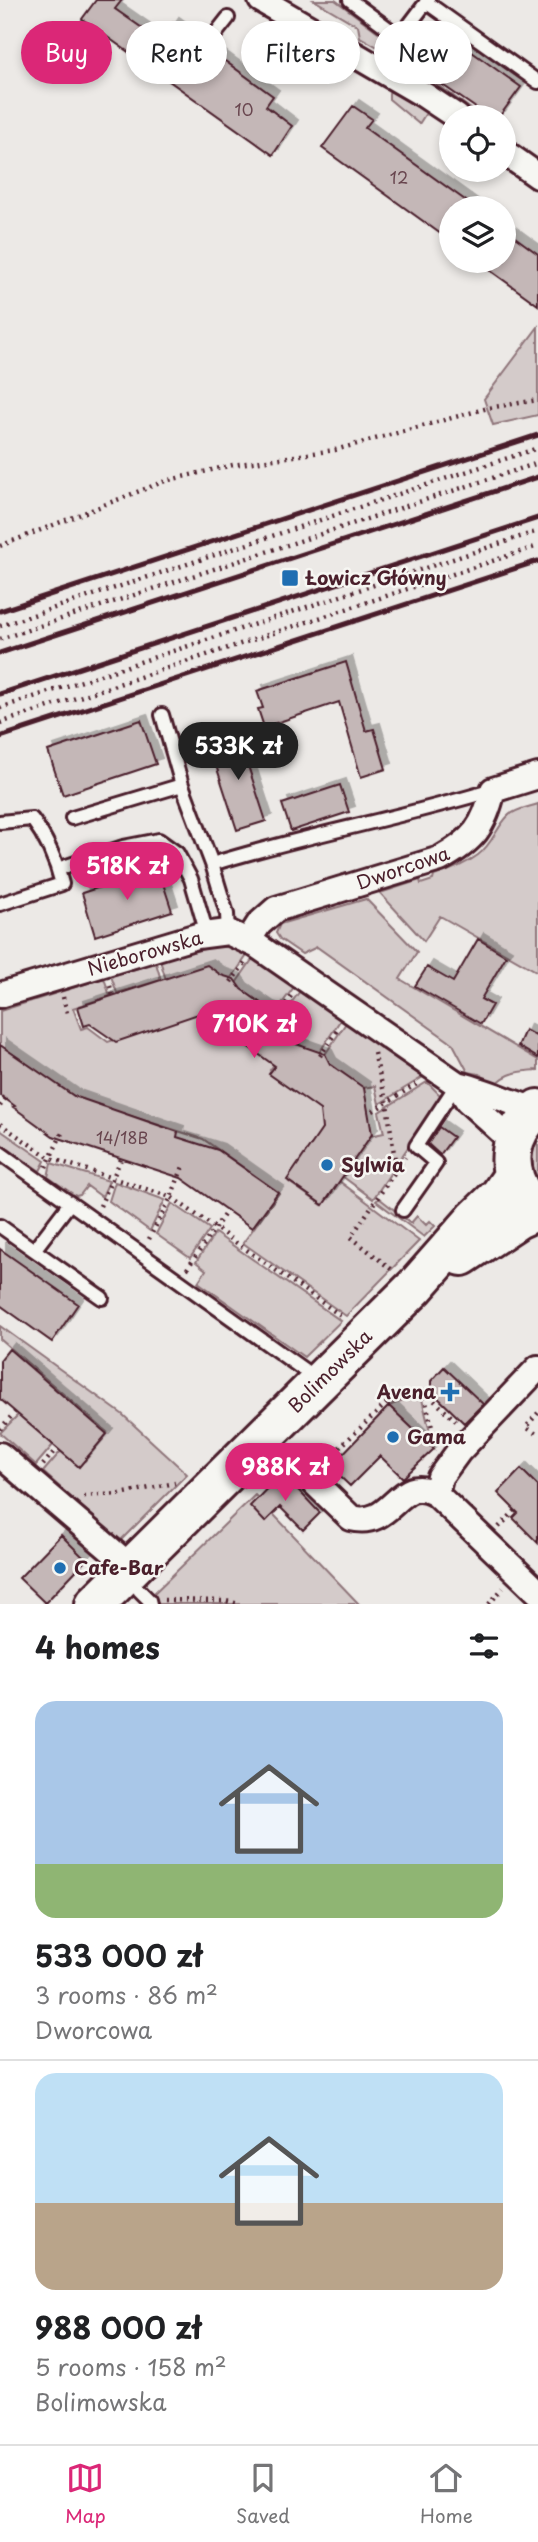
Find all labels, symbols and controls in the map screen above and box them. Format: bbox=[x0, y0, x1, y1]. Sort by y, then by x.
chip: Buy bbox=[21, 21, 112, 84]
chip: Rent bbox=[126, 21, 227, 84]
chip: Filters bbox=[241, 21, 360, 84]
chip: New bbox=[374, 21, 472, 84]
house number: 10 bbox=[235, 97, 253, 121]
map controls bbox=[439, 105, 516, 273]
button: locate bbox=[439, 105, 516, 182]
house number: 12 bbox=[390, 165, 408, 189]
button: layers bbox=[439, 196, 516, 273]
place label: Łowicz Główny bbox=[304, 563, 446, 591]
marker: Łowicz Główny bbox=[280, 568, 300, 588]
pin: 533K zł bbox=[173, 722, 303, 782]
text: 533K zł bbox=[194, 727, 282, 762]
street label: Dworcowa bbox=[352, 838, 453, 896]
pin: 518K zł bbox=[62, 842, 192, 902]
text: 518K zł bbox=[86, 847, 168, 882]
street label: Nieborowska bbox=[84, 922, 206, 982]
pin: 710K zł bbox=[189, 1000, 319, 1060]
text: 710K zł bbox=[212, 1005, 296, 1040]
house number: 14/18B bbox=[96, 1125, 148, 1149]
place label: Sylwia bbox=[341, 1150, 405, 1178]
marker: Sylwia bbox=[319, 1157, 335, 1173]
street label: Bolimowska bbox=[281, 1322, 378, 1419]
place label: Avena bbox=[376, 1377, 436, 1405]
marker: Avena bbox=[442, 1384, 458, 1400]
place label: Gama bbox=[407, 1422, 466, 1450]
marker: Gama bbox=[385, 1429, 401, 1445]
pin: 988K zł bbox=[220, 1444, 350, 1503]
text: 988K zł bbox=[241, 1448, 329, 1483]
place label: Cafe-Bar bbox=[74, 1553, 164, 1581]
marker: Cafe-Bar bbox=[52, 1560, 68, 1576]
text: 4 homes bbox=[35, 1624, 160, 1669]
icon: filters bbox=[465, 1627, 503, 1665]
icon: home bbox=[206, 1746, 332, 1872]
text: 533 000 zł bbox=[35, 1932, 202, 1977]
text: 3 rooms · 86 m² bbox=[35, 1977, 218, 2012]
text: Dworcowa bbox=[35, 2012, 152, 2047]
icon: home bbox=[206, 2118, 332, 2244]
text: 988 000 zł bbox=[35, 2304, 201, 2349]
text: 5 rooms · 158 m² bbox=[35, 2349, 227, 2384]
text: Bolimowska bbox=[35, 2384, 166, 2419]
tab: Map bbox=[65, 2459, 106, 2529]
tab: Saved bbox=[236, 2459, 290, 2529]
tab: Home bbox=[420, 2459, 473, 2529]

